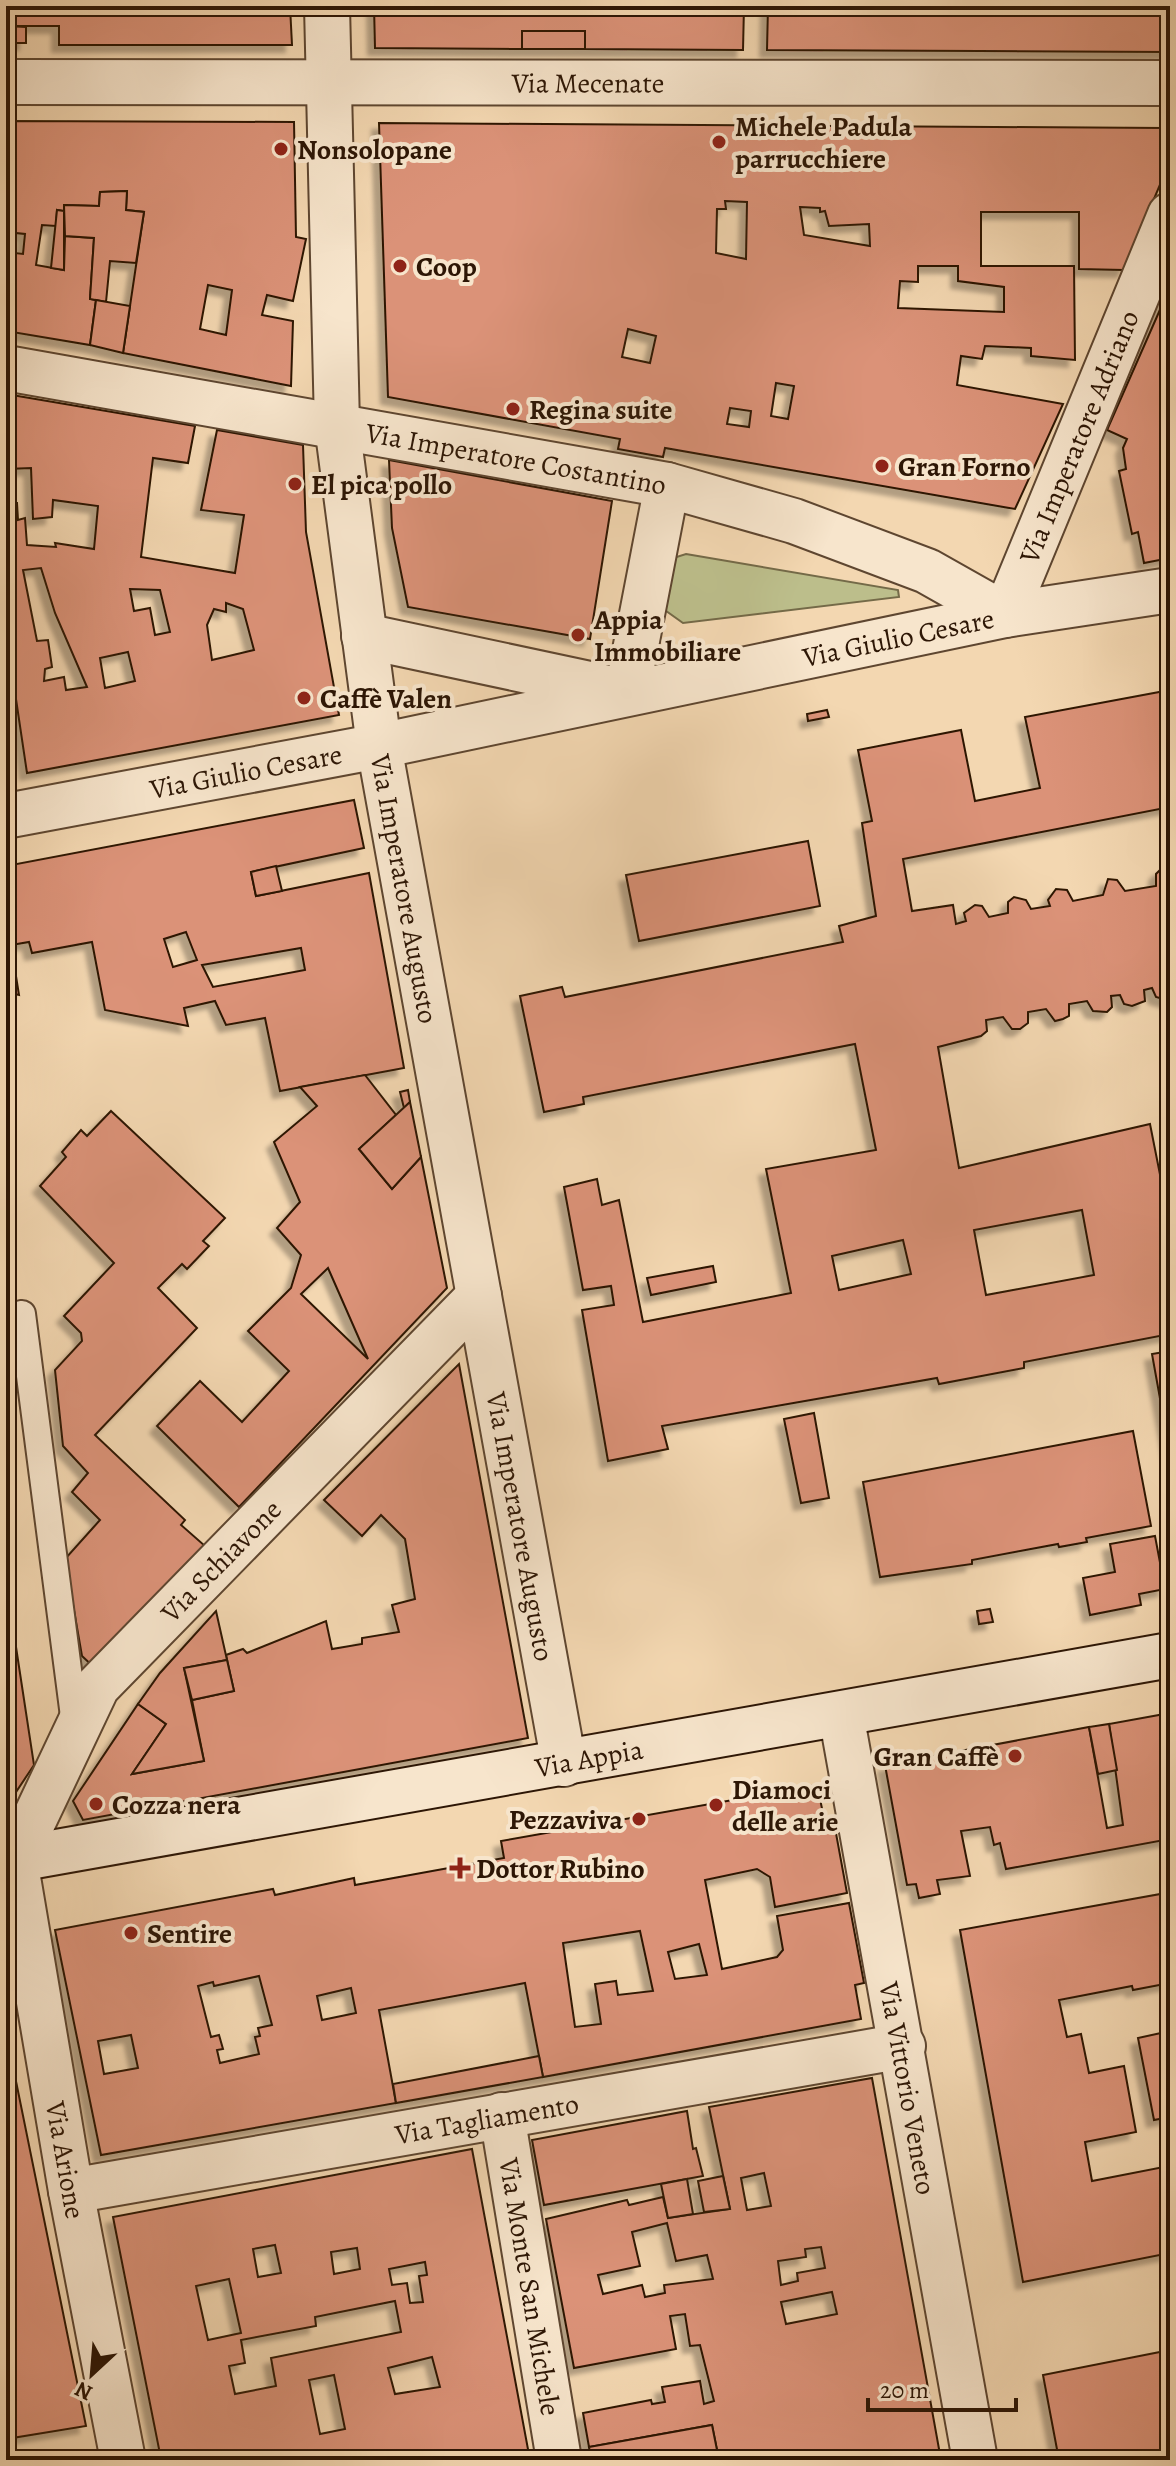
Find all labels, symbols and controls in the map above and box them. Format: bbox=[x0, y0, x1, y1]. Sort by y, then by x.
street label: Via Mecenate bbox=[511, 64, 664, 103]
place label: Michele Padula parrucchiere bbox=[735, 108, 912, 178]
place label: Nonsolopane bbox=[297, 131, 452, 169]
marker: Michele Padula parrucchiere bbox=[710, 133, 728, 151]
marker: Nonsolopane bbox=[272, 140, 290, 158]
place label: Coop bbox=[416, 248, 477, 286]
marker: Coop bbox=[391, 257, 409, 275]
street label: Via Imperatore Adriano bbox=[1010, 305, 1149, 570]
place label: Regina suite bbox=[529, 391, 673, 429]
marker: Regina suite bbox=[504, 400, 522, 418]
street label: Via Imperatore Costantino bbox=[362, 414, 669, 505]
place label: Gran Forno bbox=[898, 448, 1031, 486]
marker: Gran Forno bbox=[873, 457, 891, 475]
place label: El pica pollo bbox=[311, 466, 452, 504]
marker: El pica pollo bbox=[286, 475, 304, 493]
street label: Via Giulio Cesare bbox=[798, 600, 998, 677]
place label: Appia Immobiliare bbox=[593, 601, 741, 671]
marker: Appia Immobiliare bbox=[569, 626, 587, 644]
place label: Caffè Valen bbox=[320, 680, 452, 718]
marker: Caffè Valen bbox=[295, 689, 313, 707]
street label: Via Giulio Cesare bbox=[146, 735, 345, 809]
street label: Via Imperatore Augusto bbox=[361, 750, 447, 1027]
street label: Via Imperatore Augusto bbox=[477, 1388, 563, 1664]
street label: Via Schiavone bbox=[152, 1491, 290, 1632]
street label: Via Appia bbox=[531, 1731, 646, 1787]
place label: Gran Caffè bbox=[874, 1738, 999, 1776]
marker: Gran Caffè bbox=[1006, 1747, 1024, 1765]
place label: Diamoci delle arie bbox=[732, 1771, 839, 1841]
place label: Cozza nera bbox=[112, 1786, 241, 1824]
marker: Cozza nera bbox=[87, 1795, 105, 1813]
marker: Diamoci delle arie bbox=[707, 1796, 725, 1814]
place label: Pezzaviva bbox=[509, 1801, 623, 1839]
marker: Pezzaviva bbox=[630, 1810, 648, 1828]
place label: Dottor Rubino bbox=[476, 1850, 645, 1888]
marker: Dottor Rubino bbox=[451, 1859, 469, 1877]
place label: Sentire bbox=[147, 1915, 232, 1953]
marker: Sentire bbox=[122, 1924, 140, 1942]
street label: Via Vittorio Veneto bbox=[869, 1978, 945, 2198]
street label: Via Tagliamento bbox=[391, 2085, 582, 2154]
street label: Via Arione bbox=[36, 2097, 94, 2222]
street label: Via Monte San Michele bbox=[489, 2154, 569, 2419]
north arrow bbox=[52, 2334, 132, 2414]
scale bar bbox=[868, 2362, 1016, 2412]
text: N bbox=[70, 2374, 97, 2408]
text: 20 m bbox=[880, 2374, 929, 2406]

